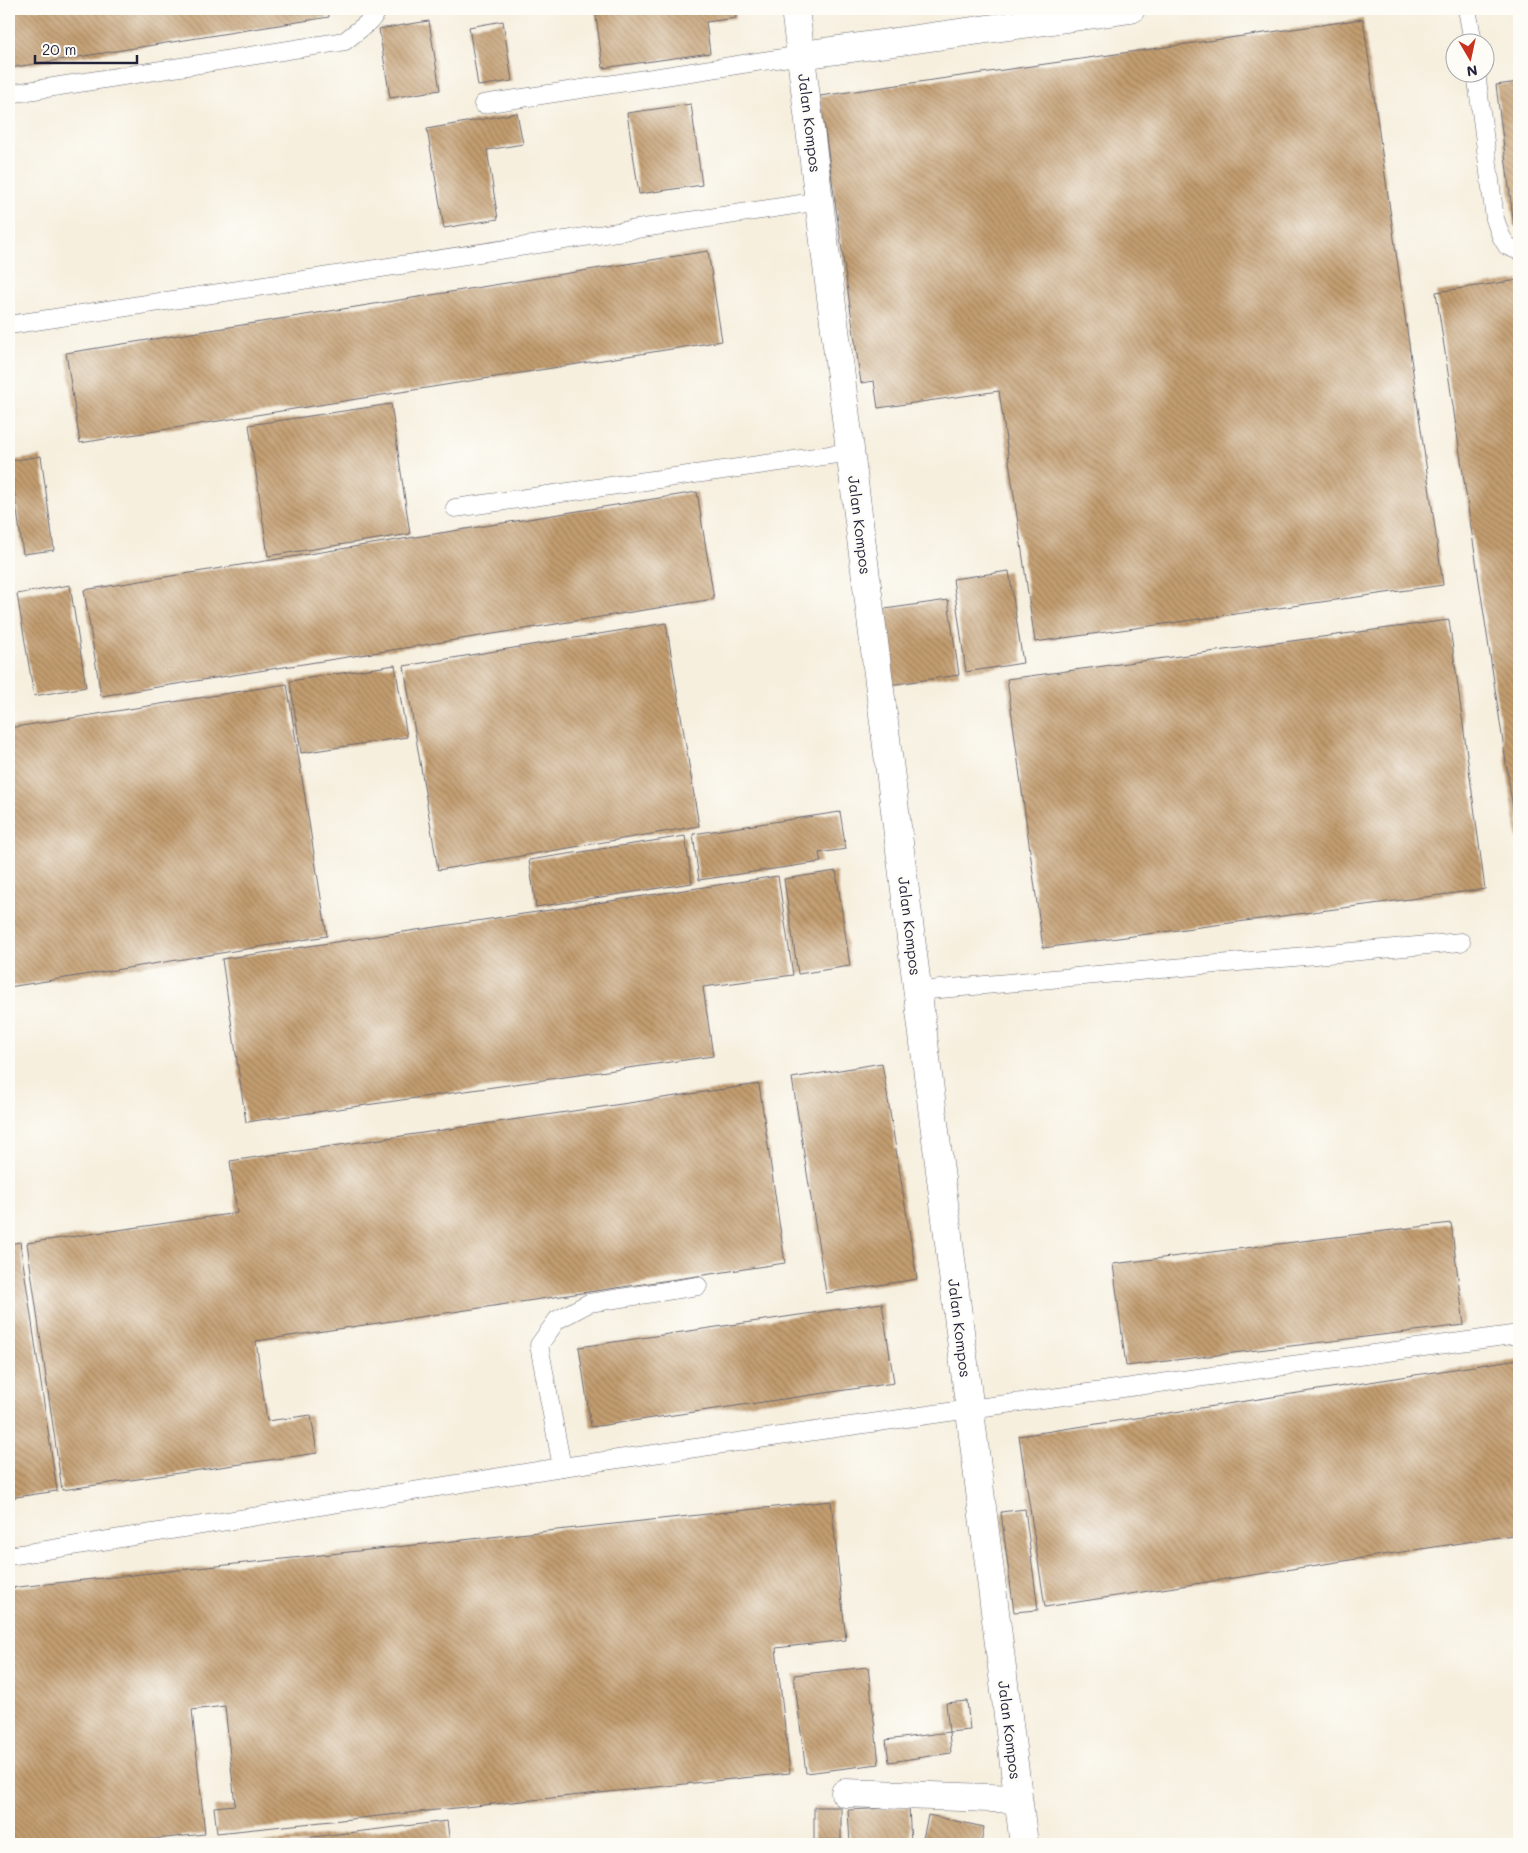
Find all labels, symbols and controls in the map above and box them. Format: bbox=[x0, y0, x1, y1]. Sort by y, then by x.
scale bar bbox=[35, 32, 138, 64]
north arrow bbox=[1446, 32, 1496, 82]
text: 20 m bbox=[42, 39, 76, 59]
text: N bbox=[1465, 61, 1479, 82]
street label: Jalan Kompos bbox=[794, 73, 826, 173]
street label: Jalan Kompos bbox=[844, 475, 876, 575]
street label: Jalan Kompos bbox=[894, 876, 926, 976]
street label: Jalan Kompos bbox=[944, 1278, 976, 1378]
street label: Jalan Kompos bbox=[994, 1680, 1026, 1780]

